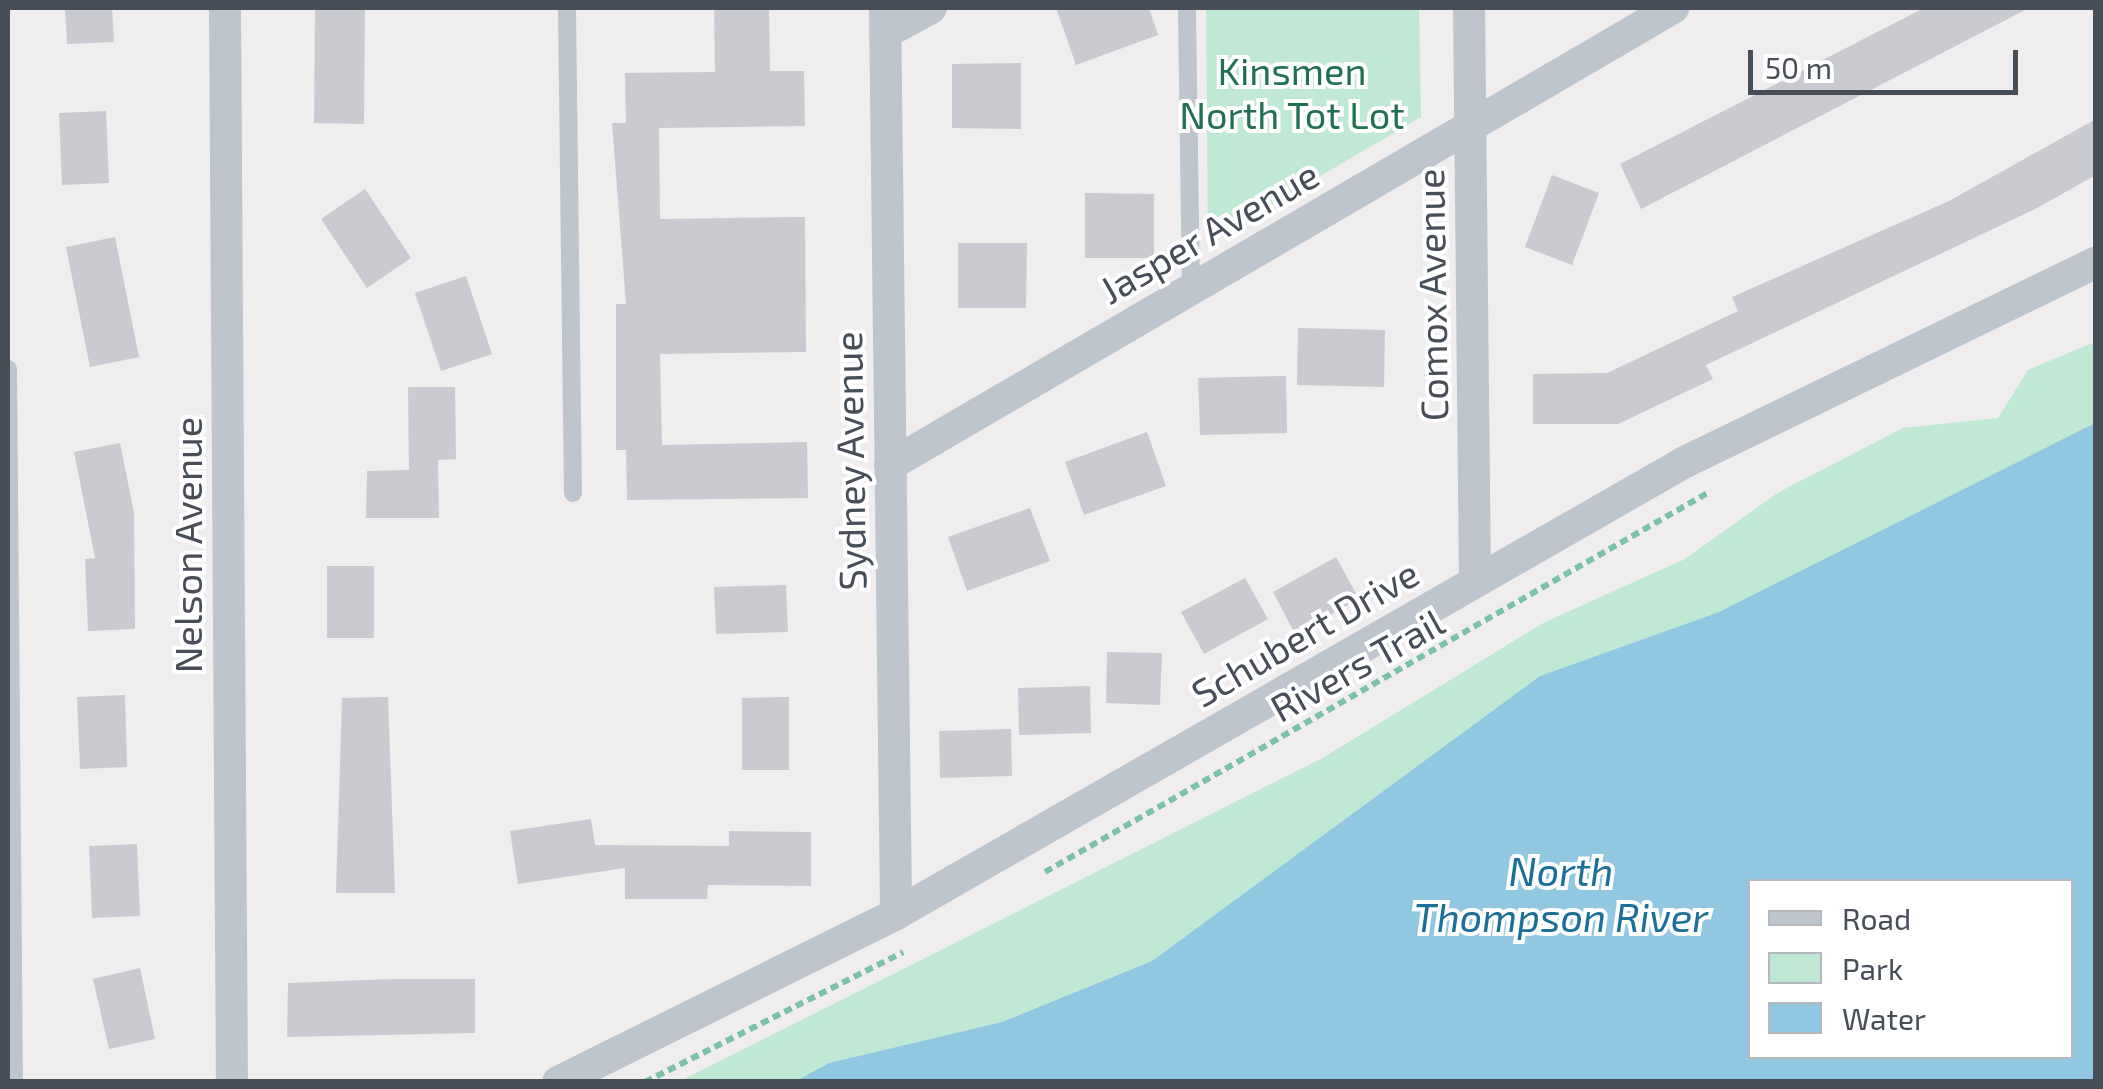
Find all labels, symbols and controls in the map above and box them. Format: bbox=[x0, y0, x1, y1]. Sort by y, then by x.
scale bar bbox=[1753, 30, 2023, 92]
park label: Kinsmen North Tot Lot bbox=[1179, 48, 1405, 137]
text: 50 m bbox=[1765, 49, 1832, 85]
street label: Jasper Avenue bbox=[1091, 151, 1327, 313]
street label: Comox Avenue bbox=[1407, 168, 1457, 422]
street label: Sydney Avenue bbox=[825, 330, 875, 592]
street label: Nelson Avenue bbox=[165, 416, 211, 674]
street label: Schubert Drive bbox=[1184, 550, 1426, 716]
street label: Rivers Trail bbox=[1262, 599, 1452, 731]
water label: North Thompson River bbox=[1414, 846, 1708, 940]
legend bbox=[1748, 879, 2073, 1059]
text: Road bbox=[1842, 900, 1911, 936]
text: Park bbox=[1842, 950, 1903, 986]
text: Water bbox=[1842, 1000, 1926, 1036]

